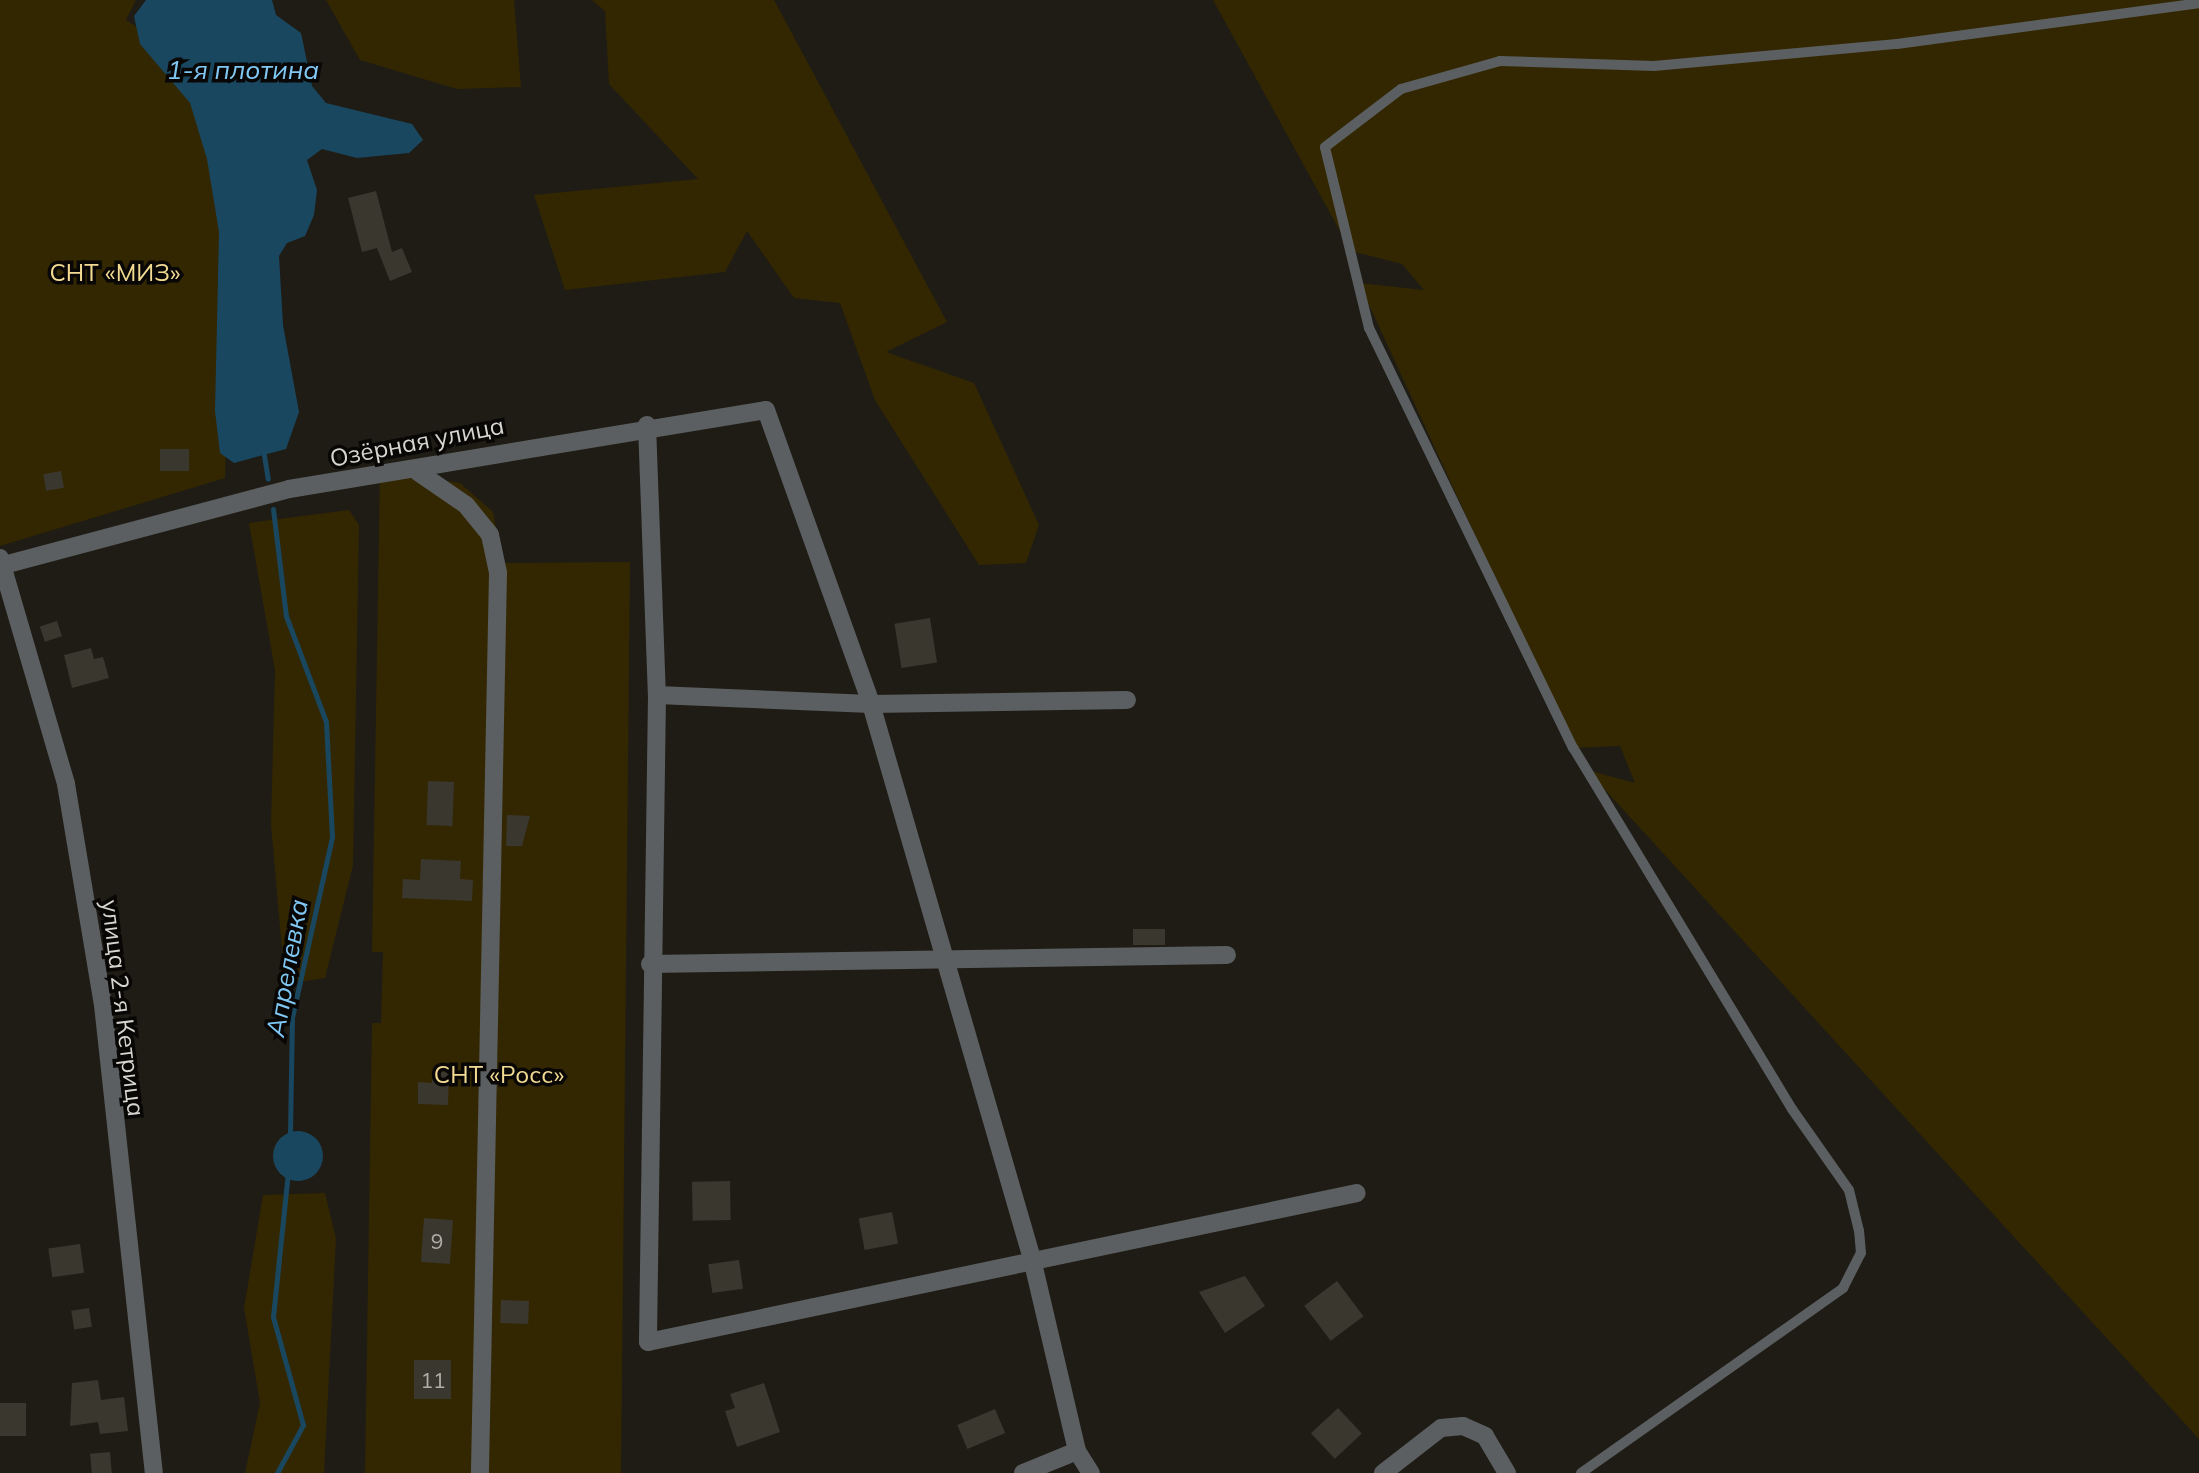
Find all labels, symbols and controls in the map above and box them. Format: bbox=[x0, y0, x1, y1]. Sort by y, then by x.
water label: 1-я плотина bbox=[167, 54, 319, 86]
park label: СНТ «МИЗ» bbox=[49, 259, 181, 287]
street label: Озёрная улица bbox=[327, 411, 507, 473]
water label: Апрелевка bbox=[260, 897, 314, 1039]
street label: улица 2-я Кетрица bbox=[95, 898, 151, 1118]
park label: СНТ «Росс» bbox=[434, 1061, 564, 1089]
house number: 9 bbox=[431, 1228, 443, 1254]
house number: 11 bbox=[420, 1367, 446, 1393]

